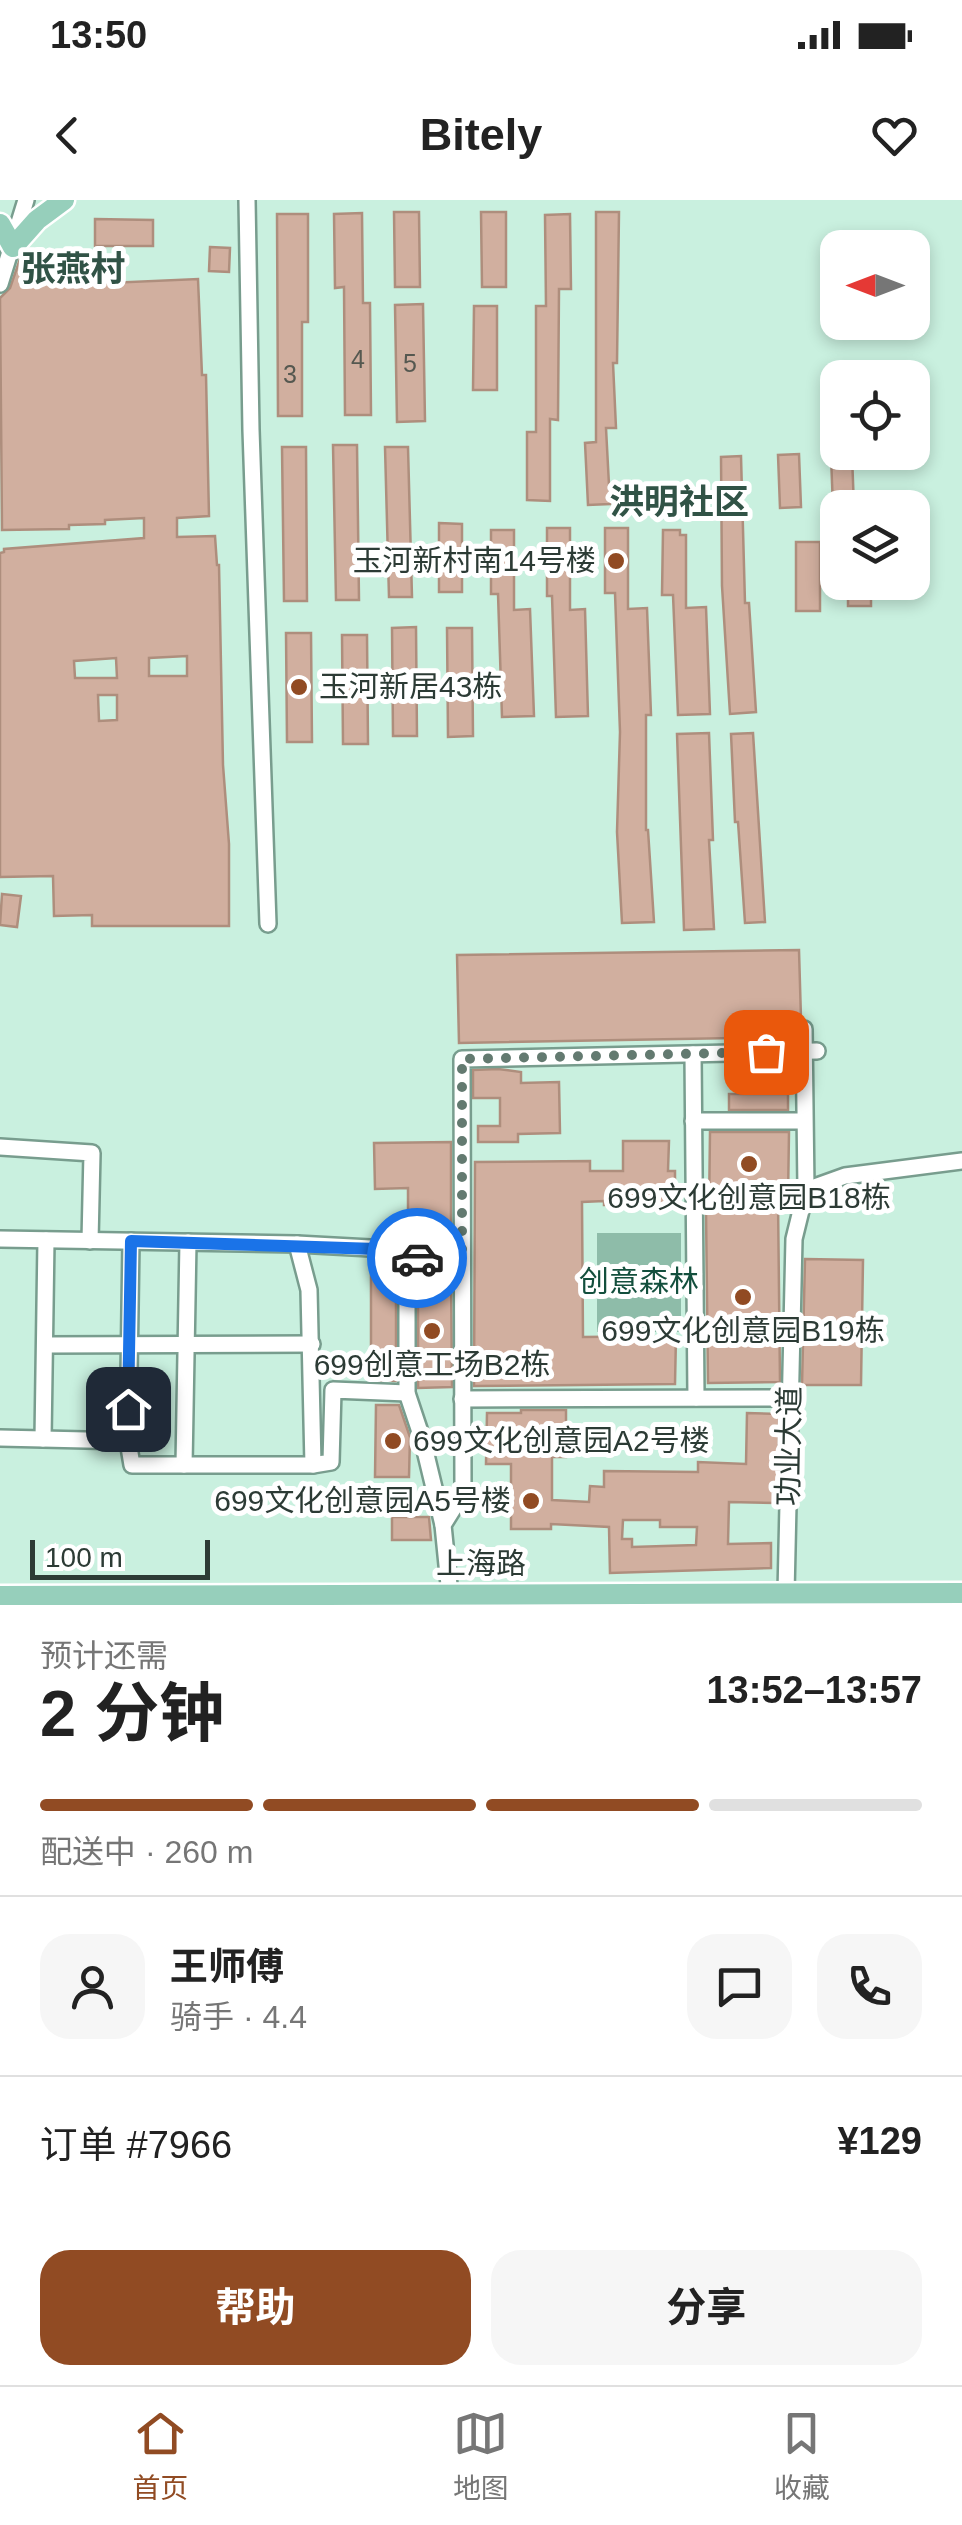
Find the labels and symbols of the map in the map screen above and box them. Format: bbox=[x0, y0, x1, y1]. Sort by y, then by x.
north arrow bbox=[820, 230, 930, 340]
district label: 张燕村 bbox=[20, 249, 126, 288]
house number: 4 bbox=[351, 345, 365, 373]
house number: 5 bbox=[403, 349, 417, 377]
house number: 3 bbox=[283, 360, 297, 388]
district label: 洪明社区 bbox=[609, 482, 749, 521]
place label: 玉河新村南14号楼 bbox=[353, 544, 596, 577]
marker: 玉河新村南14号楼 bbox=[605, 550, 627, 572]
place label: 玉河新居43栋 bbox=[319, 670, 502, 703]
marker: 玉河新居43栋 bbox=[288, 676, 310, 698]
pin bbox=[724, 1010, 809, 1095]
marker: 699文化创意园B18栋 bbox=[738, 1153, 760, 1175]
place label: 699文化创意园B18栋 bbox=[607, 1181, 891, 1214]
courier bbox=[367, 1208, 467, 1308]
park label: 创意森林 bbox=[579, 1265, 699, 1298]
marker: 699文化创意园B19栋 bbox=[732, 1286, 754, 1308]
place label: 699文化创意园B19栋 bbox=[601, 1314, 885, 1347]
marker: 699创意工场B2栋 bbox=[421, 1320, 443, 1342]
place label: 699创意工场B2栋 bbox=[314, 1348, 550, 1381]
pin bbox=[86, 1367, 171, 1452]
street label: 功业大道 bbox=[771, 1386, 806, 1506]
place label: 699文化创意园A2号楼 bbox=[413, 1424, 710, 1457]
marker: 699文化创意园A2号楼 bbox=[382, 1430, 404, 1452]
place label: 699文化创意园A5号楼 bbox=[214, 1484, 511, 1517]
marker: 699文化创意园A5号楼 bbox=[520, 1490, 542, 1512]
scale bar bbox=[30, 1535, 210, 1580]
street label: 上海路 bbox=[436, 1547, 526, 1580]

